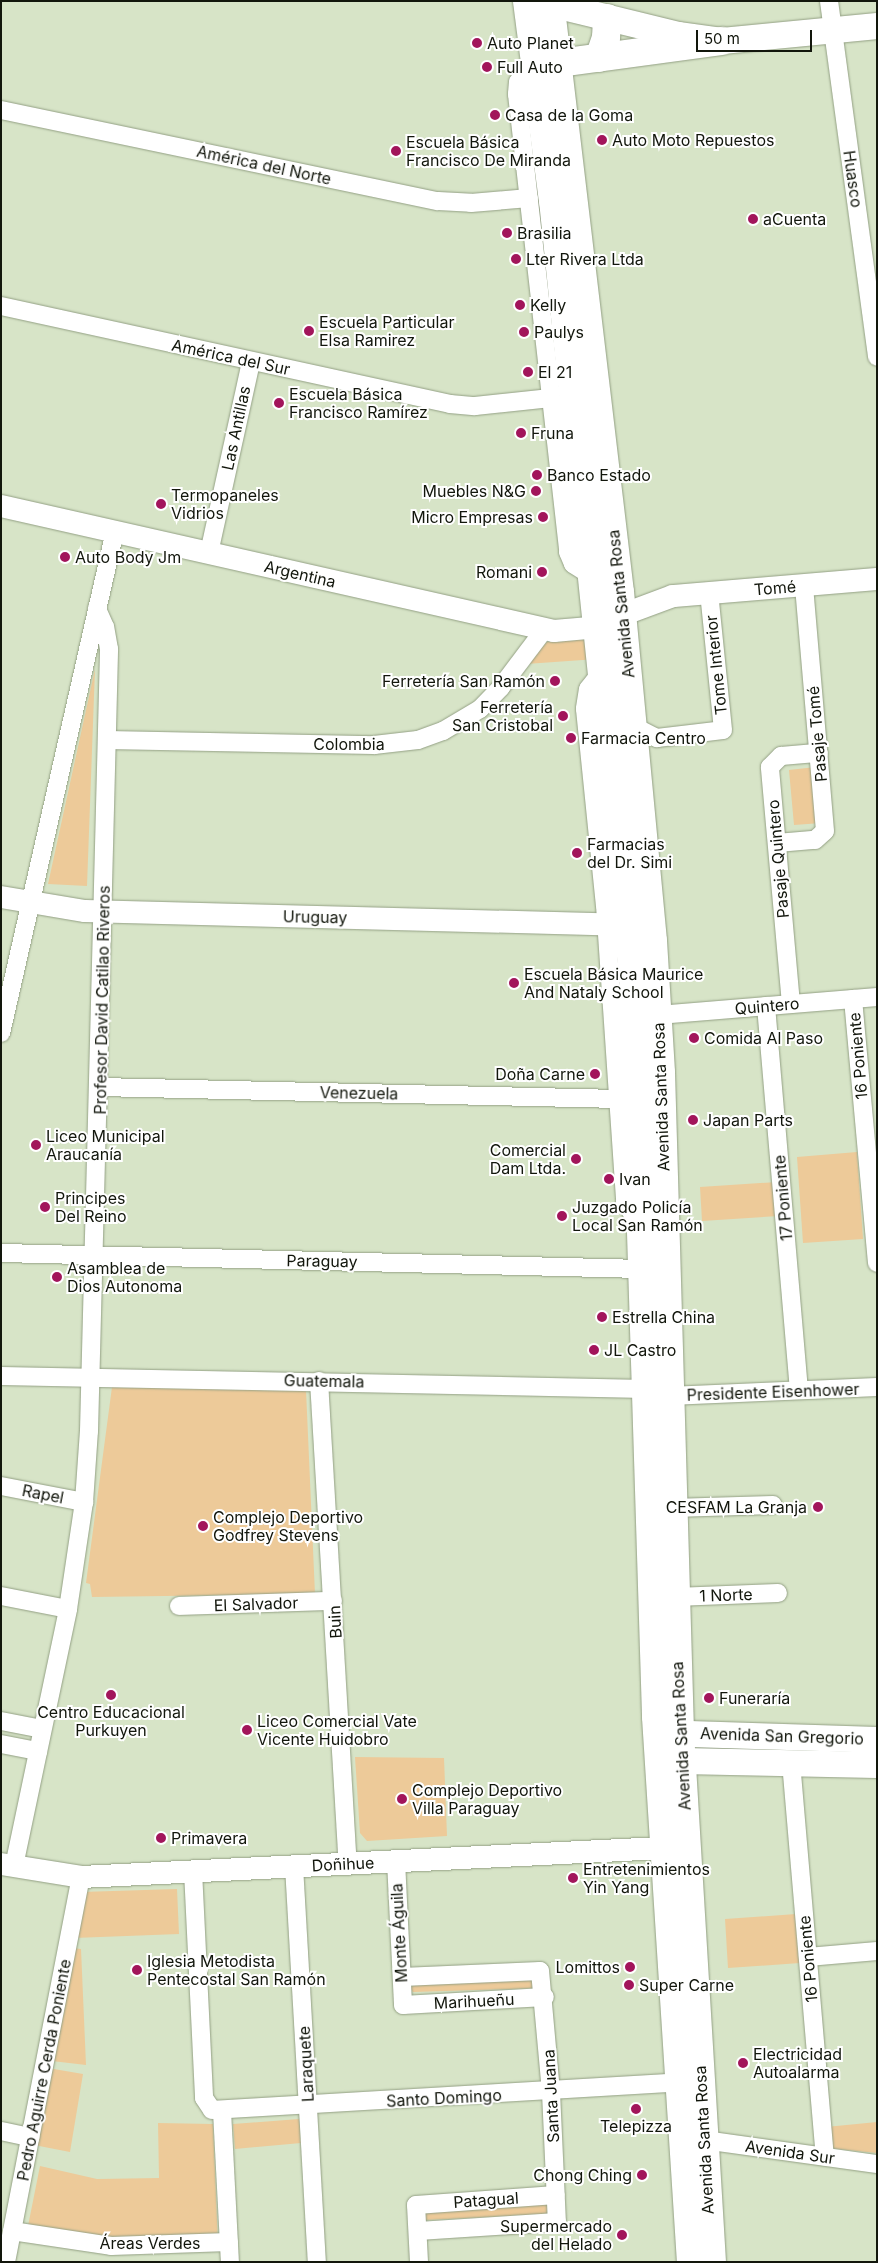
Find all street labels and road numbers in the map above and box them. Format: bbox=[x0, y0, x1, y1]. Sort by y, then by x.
street label: América del Norte bbox=[195, 141, 333, 189]
street label: Huasco bbox=[839, 149, 867, 209]
street label: América del Sur bbox=[170, 335, 292, 379]
street label: Las Antillas bbox=[218, 384, 254, 472]
street label: Avenida Santa Rosa bbox=[604, 529, 638, 679]
street label: Argentina bbox=[262, 556, 338, 592]
street label: Tomé bbox=[753, 577, 797, 599]
street label: Tome Interior bbox=[701, 614, 731, 716]
street label: Pasaje Tomé bbox=[803, 685, 831, 783]
street label: Colombia bbox=[313, 734, 385, 754]
street label: Pasaje Quintero bbox=[763, 799, 793, 919]
street label: Profesor David Catilao Riveros bbox=[90, 885, 114, 1115]
street label: Uruguay bbox=[283, 907, 347, 927]
street label: Quintero bbox=[734, 994, 800, 1018]
street label: 16 Poniente bbox=[845, 1012, 871, 1100]
street label: Avenida Santa Rosa bbox=[649, 1022, 673, 1172]
street label: Venezuela bbox=[320, 1083, 398, 1103]
street label: 17 Poniente bbox=[770, 1154, 796, 1242]
street label: Paraguay bbox=[286, 1251, 358, 1271]
street label: Guatemala bbox=[284, 1371, 364, 1391]
street label: Presidente Eisenhower bbox=[686, 1379, 860, 1405]
street label: Rapel bbox=[20, 1481, 66, 1507]
street label: 1 Norte bbox=[699, 1584, 753, 1606]
street label: El Salvador bbox=[213, 1593, 299, 1615]
street label: Buin bbox=[325, 1605, 345, 1639]
street label: Avenida Santa Rosa bbox=[668, 1661, 694, 1811]
street label: Avenida San Gregorio bbox=[700, 1724, 864, 1748]
street label: Doñihue bbox=[311, 1853, 375, 1875]
street label: Monte Águila bbox=[387, 1883, 411, 1983]
street label: 16 Poniente bbox=[795, 1915, 821, 2003]
street label: Pedro Aguirre Cerda Poniente bbox=[13, 1958, 75, 2182]
street label: Marihueñu bbox=[433, 1989, 515, 2013]
street label: Laraquete bbox=[294, 2026, 318, 2102]
street label: Santa Juana bbox=[539, 2049, 563, 2143]
street label: Avenida Santa Rosa bbox=[691, 2065, 717, 2215]
street label: Santo Domingo bbox=[386, 2085, 502, 2111]
street label: Avenida Sur bbox=[744, 2136, 836, 2168]
street label: Patagual bbox=[453, 2188, 519, 2212]
street label: Áreas Verdes bbox=[99, 2233, 201, 2253]

